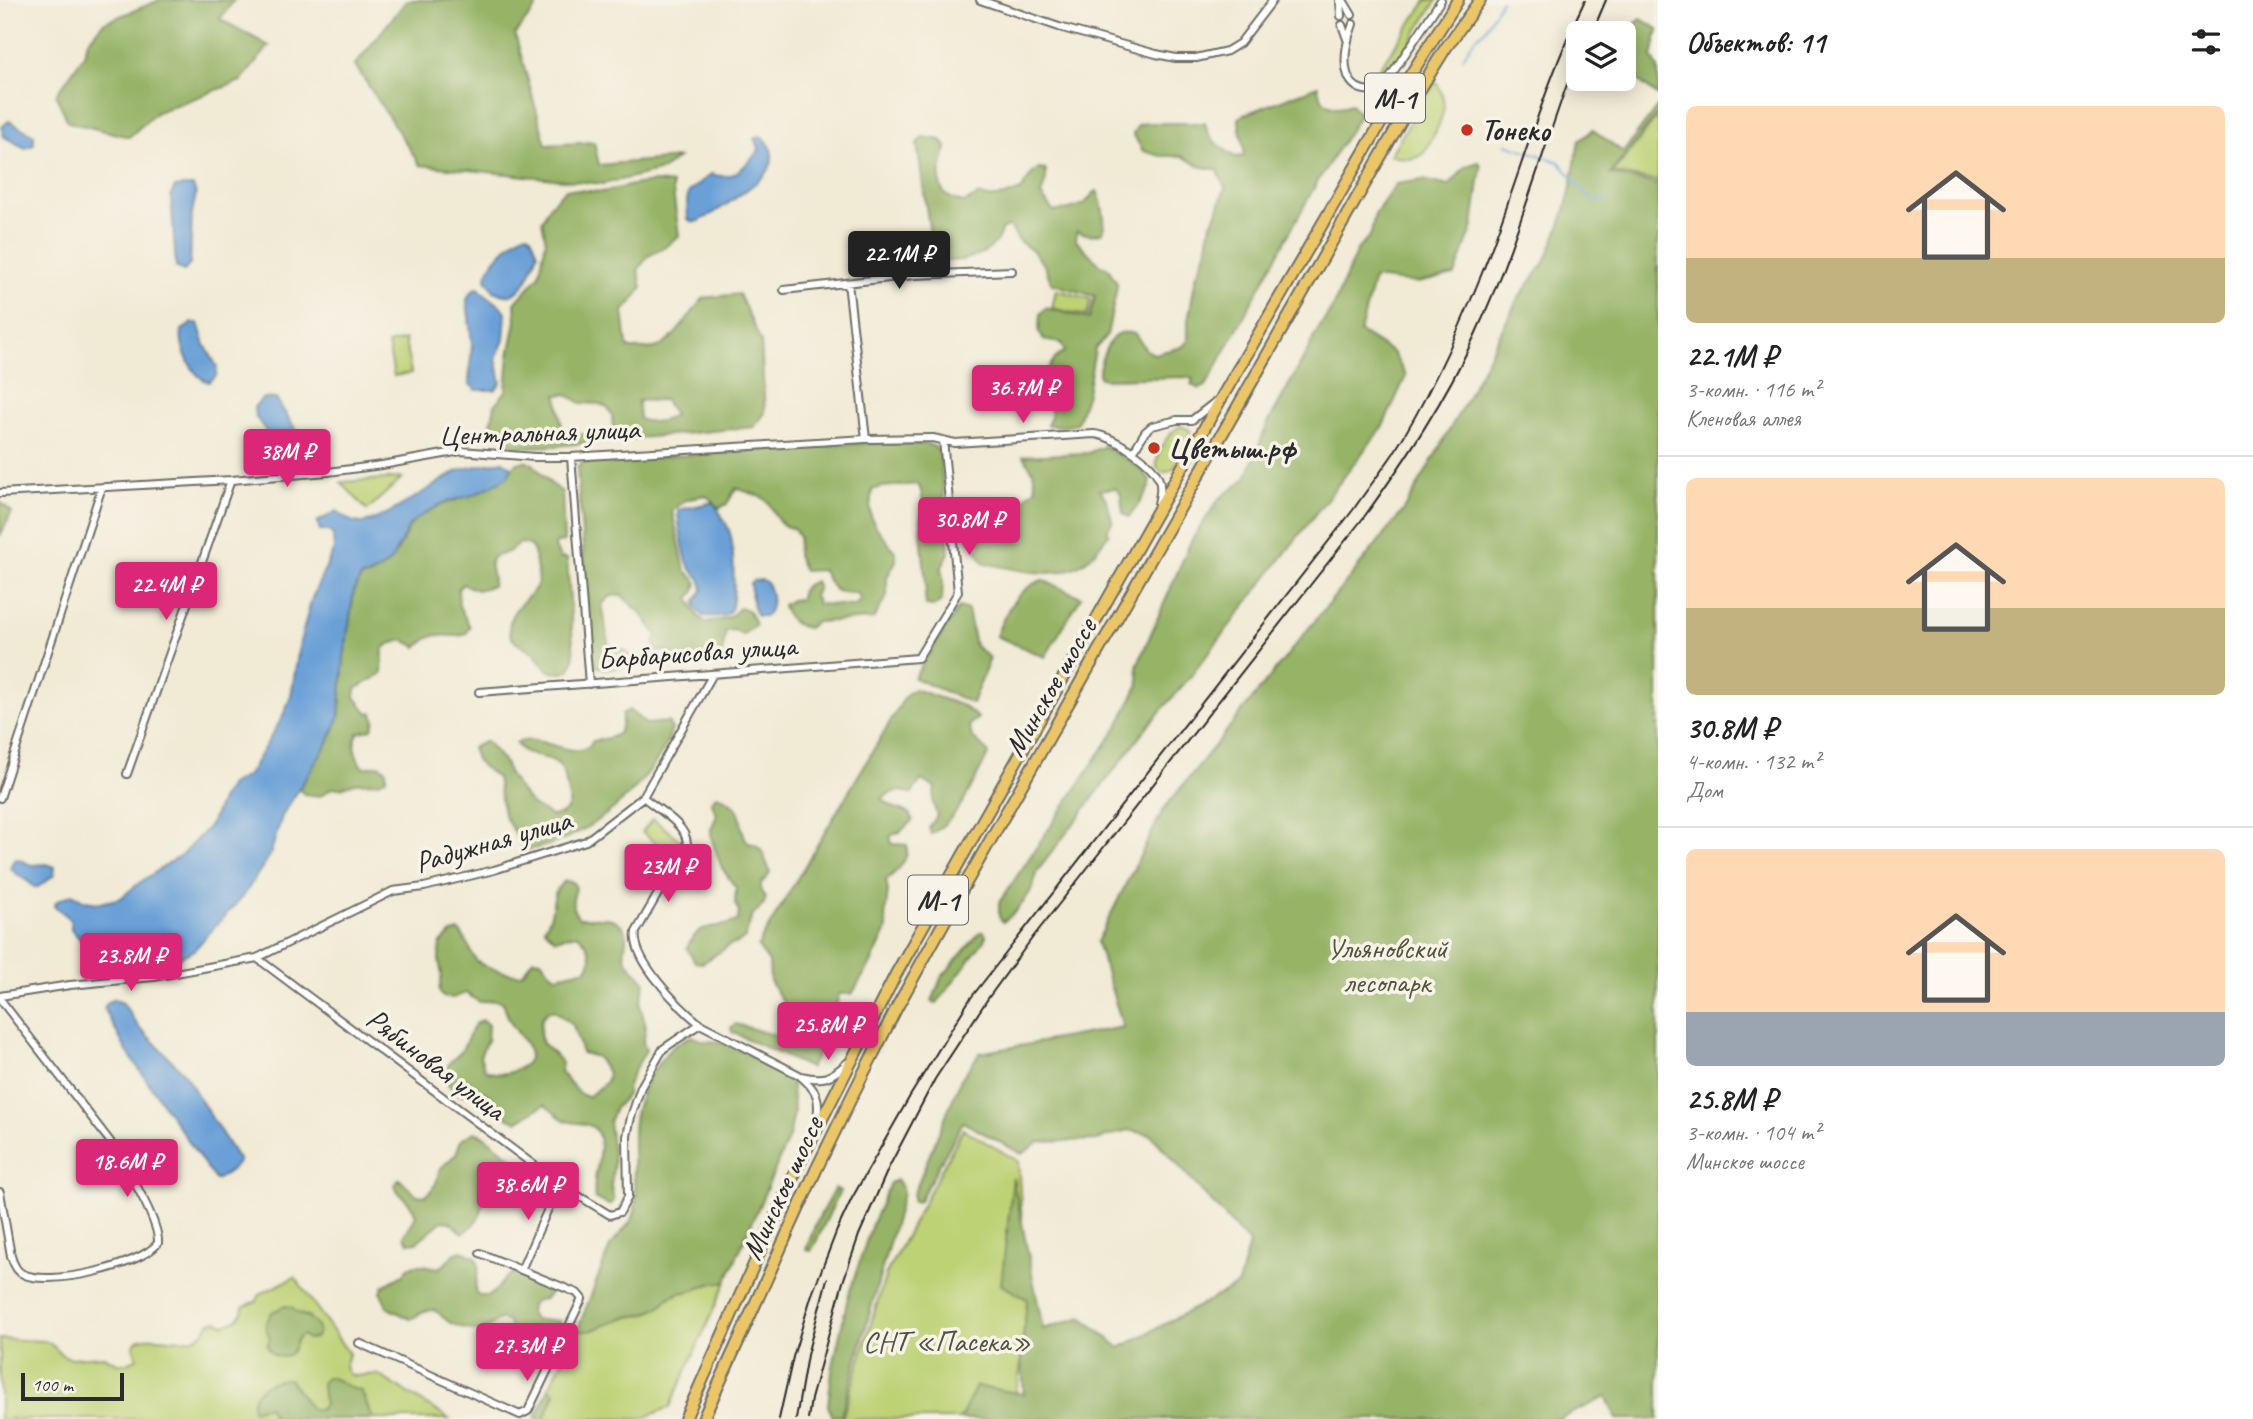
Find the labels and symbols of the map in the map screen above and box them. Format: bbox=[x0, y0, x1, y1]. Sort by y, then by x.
road number: М-1 bbox=[1365, 74, 1425, 122]
place label: Тонеко bbox=[1481, 111, 1552, 149]
marker: Тонеко bbox=[1459, 122, 1475, 138]
pin: 22.1M ₽ bbox=[834, 232, 964, 291]
pin: 36.7M ₽ bbox=[958, 366, 1088, 425]
street label: Центральная улица bbox=[438, 409, 642, 454]
place label: Цветыш.рф bbox=[1168, 429, 1298, 467]
pin: 38M ₽ bbox=[238, 430, 336, 489]
marker: Цветыш.рф bbox=[1146, 440, 1162, 456]
pin: 30.8M ₽ bbox=[904, 498, 1034, 557]
pin: 22.4M ₽ bbox=[101, 562, 231, 622]
street label: Минское шоссе bbox=[995, 609, 1106, 763]
street label: Барбарисовая улица bbox=[596, 626, 800, 678]
street label: Радужная улица bbox=[410, 800, 577, 881]
pin: 23M ₽ bbox=[619, 844, 717, 904]
road number: М-1 bbox=[908, 876, 968, 925]
park label: Ульяновский лесопарк bbox=[1327, 929, 1449, 1001]
pin: 23.8M ₽ bbox=[66, 934, 196, 993]
street label: Рябиновая улица bbox=[359, 999, 515, 1130]
pin: 25.8M ₽ bbox=[763, 1002, 893, 1062]
street label: Минское шоссе bbox=[732, 1108, 833, 1266]
pin: 18.6M ₽ bbox=[62, 1140, 192, 1199]
pin: 38.6M ₽ bbox=[463, 1162, 593, 1222]
park label: СНТ «Пасека» bbox=[863, 1322, 1031, 1360]
pin: 27.3M ₽ bbox=[462, 1324, 592, 1383]
scale bar bbox=[21, 1370, 124, 1402]

